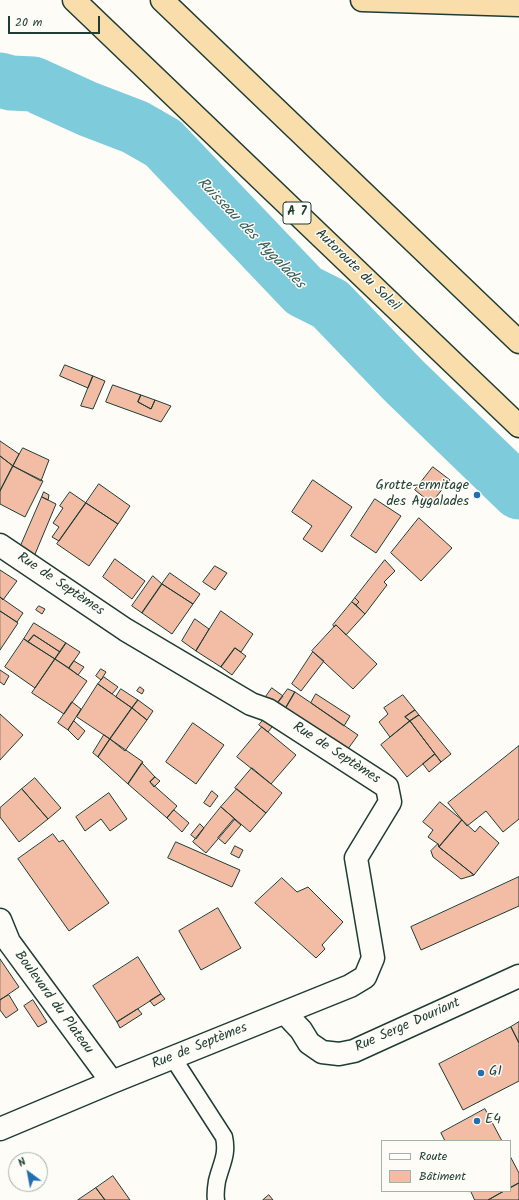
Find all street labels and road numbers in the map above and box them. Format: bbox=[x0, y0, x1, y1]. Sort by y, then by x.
road number: A 7 bbox=[283, 202, 311, 224]
street label: Autoroute du Soleil bbox=[311, 226, 403, 316]
street label: Rue de Septèmes bbox=[13, 550, 107, 620]
street label: Rue de Septèmes bbox=[289, 719, 383, 789]
street label: Boulevard du Plateau bbox=[10, 948, 96, 1058]
street label: Rue Serge Douriant bbox=[353, 995, 463, 1057]
street label: Rue de Septèmes bbox=[150, 1020, 250, 1074]

